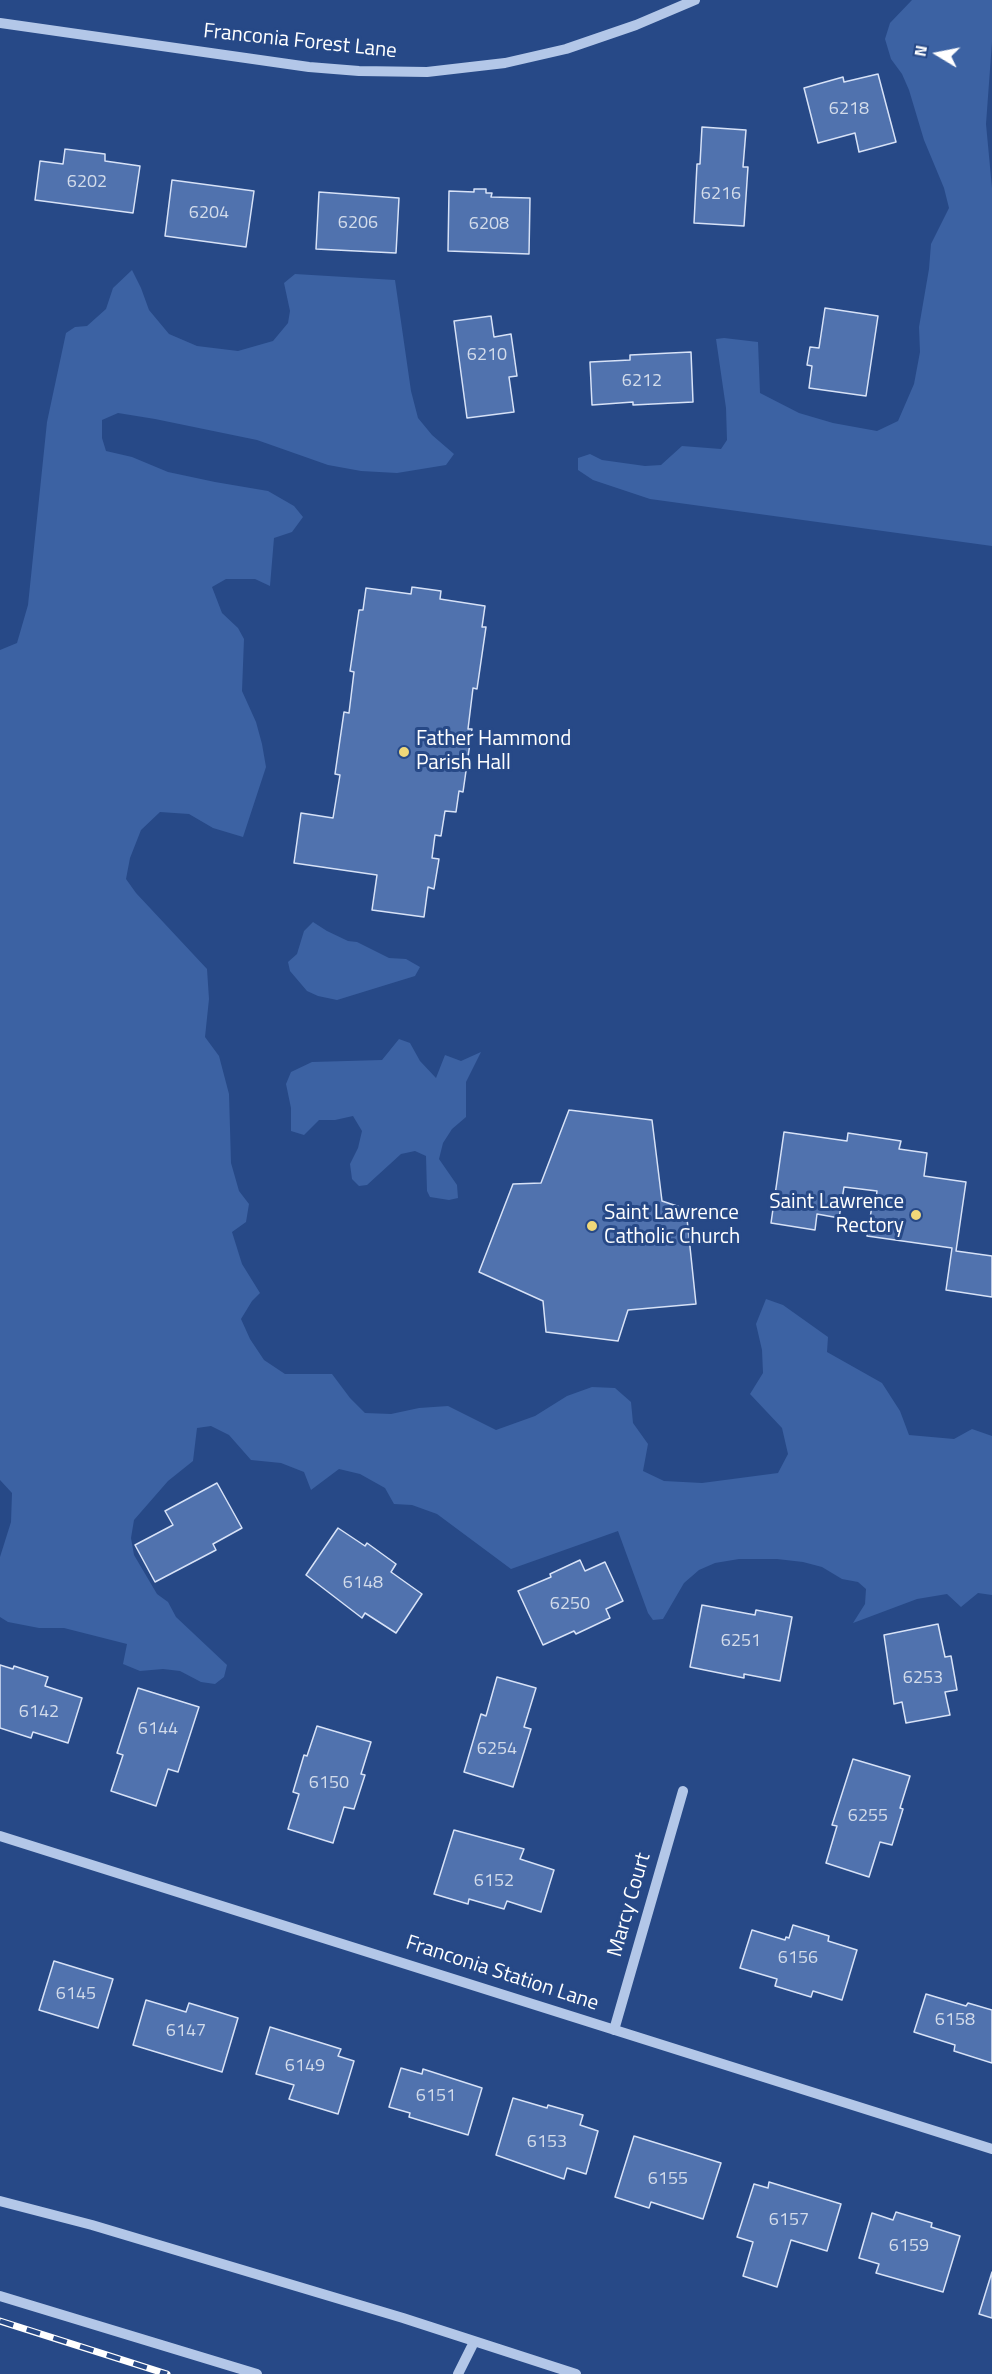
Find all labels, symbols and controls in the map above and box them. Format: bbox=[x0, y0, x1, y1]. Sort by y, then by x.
street label: Franconia Forest Lane bbox=[202, 19, 398, 65]
north arrow bbox=[908, 24, 968, 84]
text: N bbox=[907, 43, 933, 58]
house number: 6218 bbox=[829, 99, 869, 121]
house number: 6202 bbox=[67, 172, 107, 194]
house number: 6216 bbox=[701, 184, 741, 206]
house number: 6204 bbox=[189, 203, 229, 225]
house number: 6206 bbox=[338, 213, 378, 235]
house number: 6208 bbox=[469, 214, 509, 236]
house number: 6210 bbox=[467, 345, 507, 367]
house number: 6212 bbox=[622, 371, 662, 393]
place label: Father Hammond Parish Hall bbox=[416, 727, 571, 777]
marker: Father Hammond Parish Hall bbox=[397, 745, 411, 759]
place label: Saint Lawrence Rectory bbox=[769, 1190, 904, 1240]
place label: Saint Lawrence Catholic Church bbox=[604, 1201, 740, 1251]
marker: Saint Lawrence Rectory bbox=[909, 1208, 923, 1222]
marker: Saint Lawrence Catholic Church bbox=[585, 1219, 599, 1233]
house number: 6148 bbox=[343, 1573, 383, 1595]
house number: 6250 bbox=[550, 1594, 590, 1616]
house number: 6251 bbox=[721, 1631, 761, 1653]
house number: 6253 bbox=[903, 1668, 943, 1690]
house number: 6142 bbox=[19, 1702, 59, 1724]
house number: 6144 bbox=[138, 1719, 178, 1741]
house number: 6254 bbox=[477, 1739, 517, 1761]
house number: 6150 bbox=[309, 1773, 349, 1795]
house number: 6255 bbox=[848, 1806, 888, 1828]
street label: Marcy Court bbox=[603, 1850, 657, 1960]
house number: 6152 bbox=[474, 1871, 514, 1893]
street label: Franconia Station Lane bbox=[402, 1931, 602, 2017]
house number: 6156 bbox=[778, 1948, 818, 1970]
house number: 6145 bbox=[56, 1984, 96, 2006]
house number: 6158 bbox=[935, 2010, 975, 2032]
house number: 6147 bbox=[166, 2021, 206, 2043]
house number: 6149 bbox=[285, 2056, 325, 2078]
house number: 6151 bbox=[416, 2086, 456, 2108]
house number: 6153 bbox=[527, 2132, 567, 2154]
house number: 6155 bbox=[648, 2169, 688, 2191]
house number: 6157 bbox=[769, 2210, 809, 2232]
house number: 6159 bbox=[889, 2236, 929, 2258]

